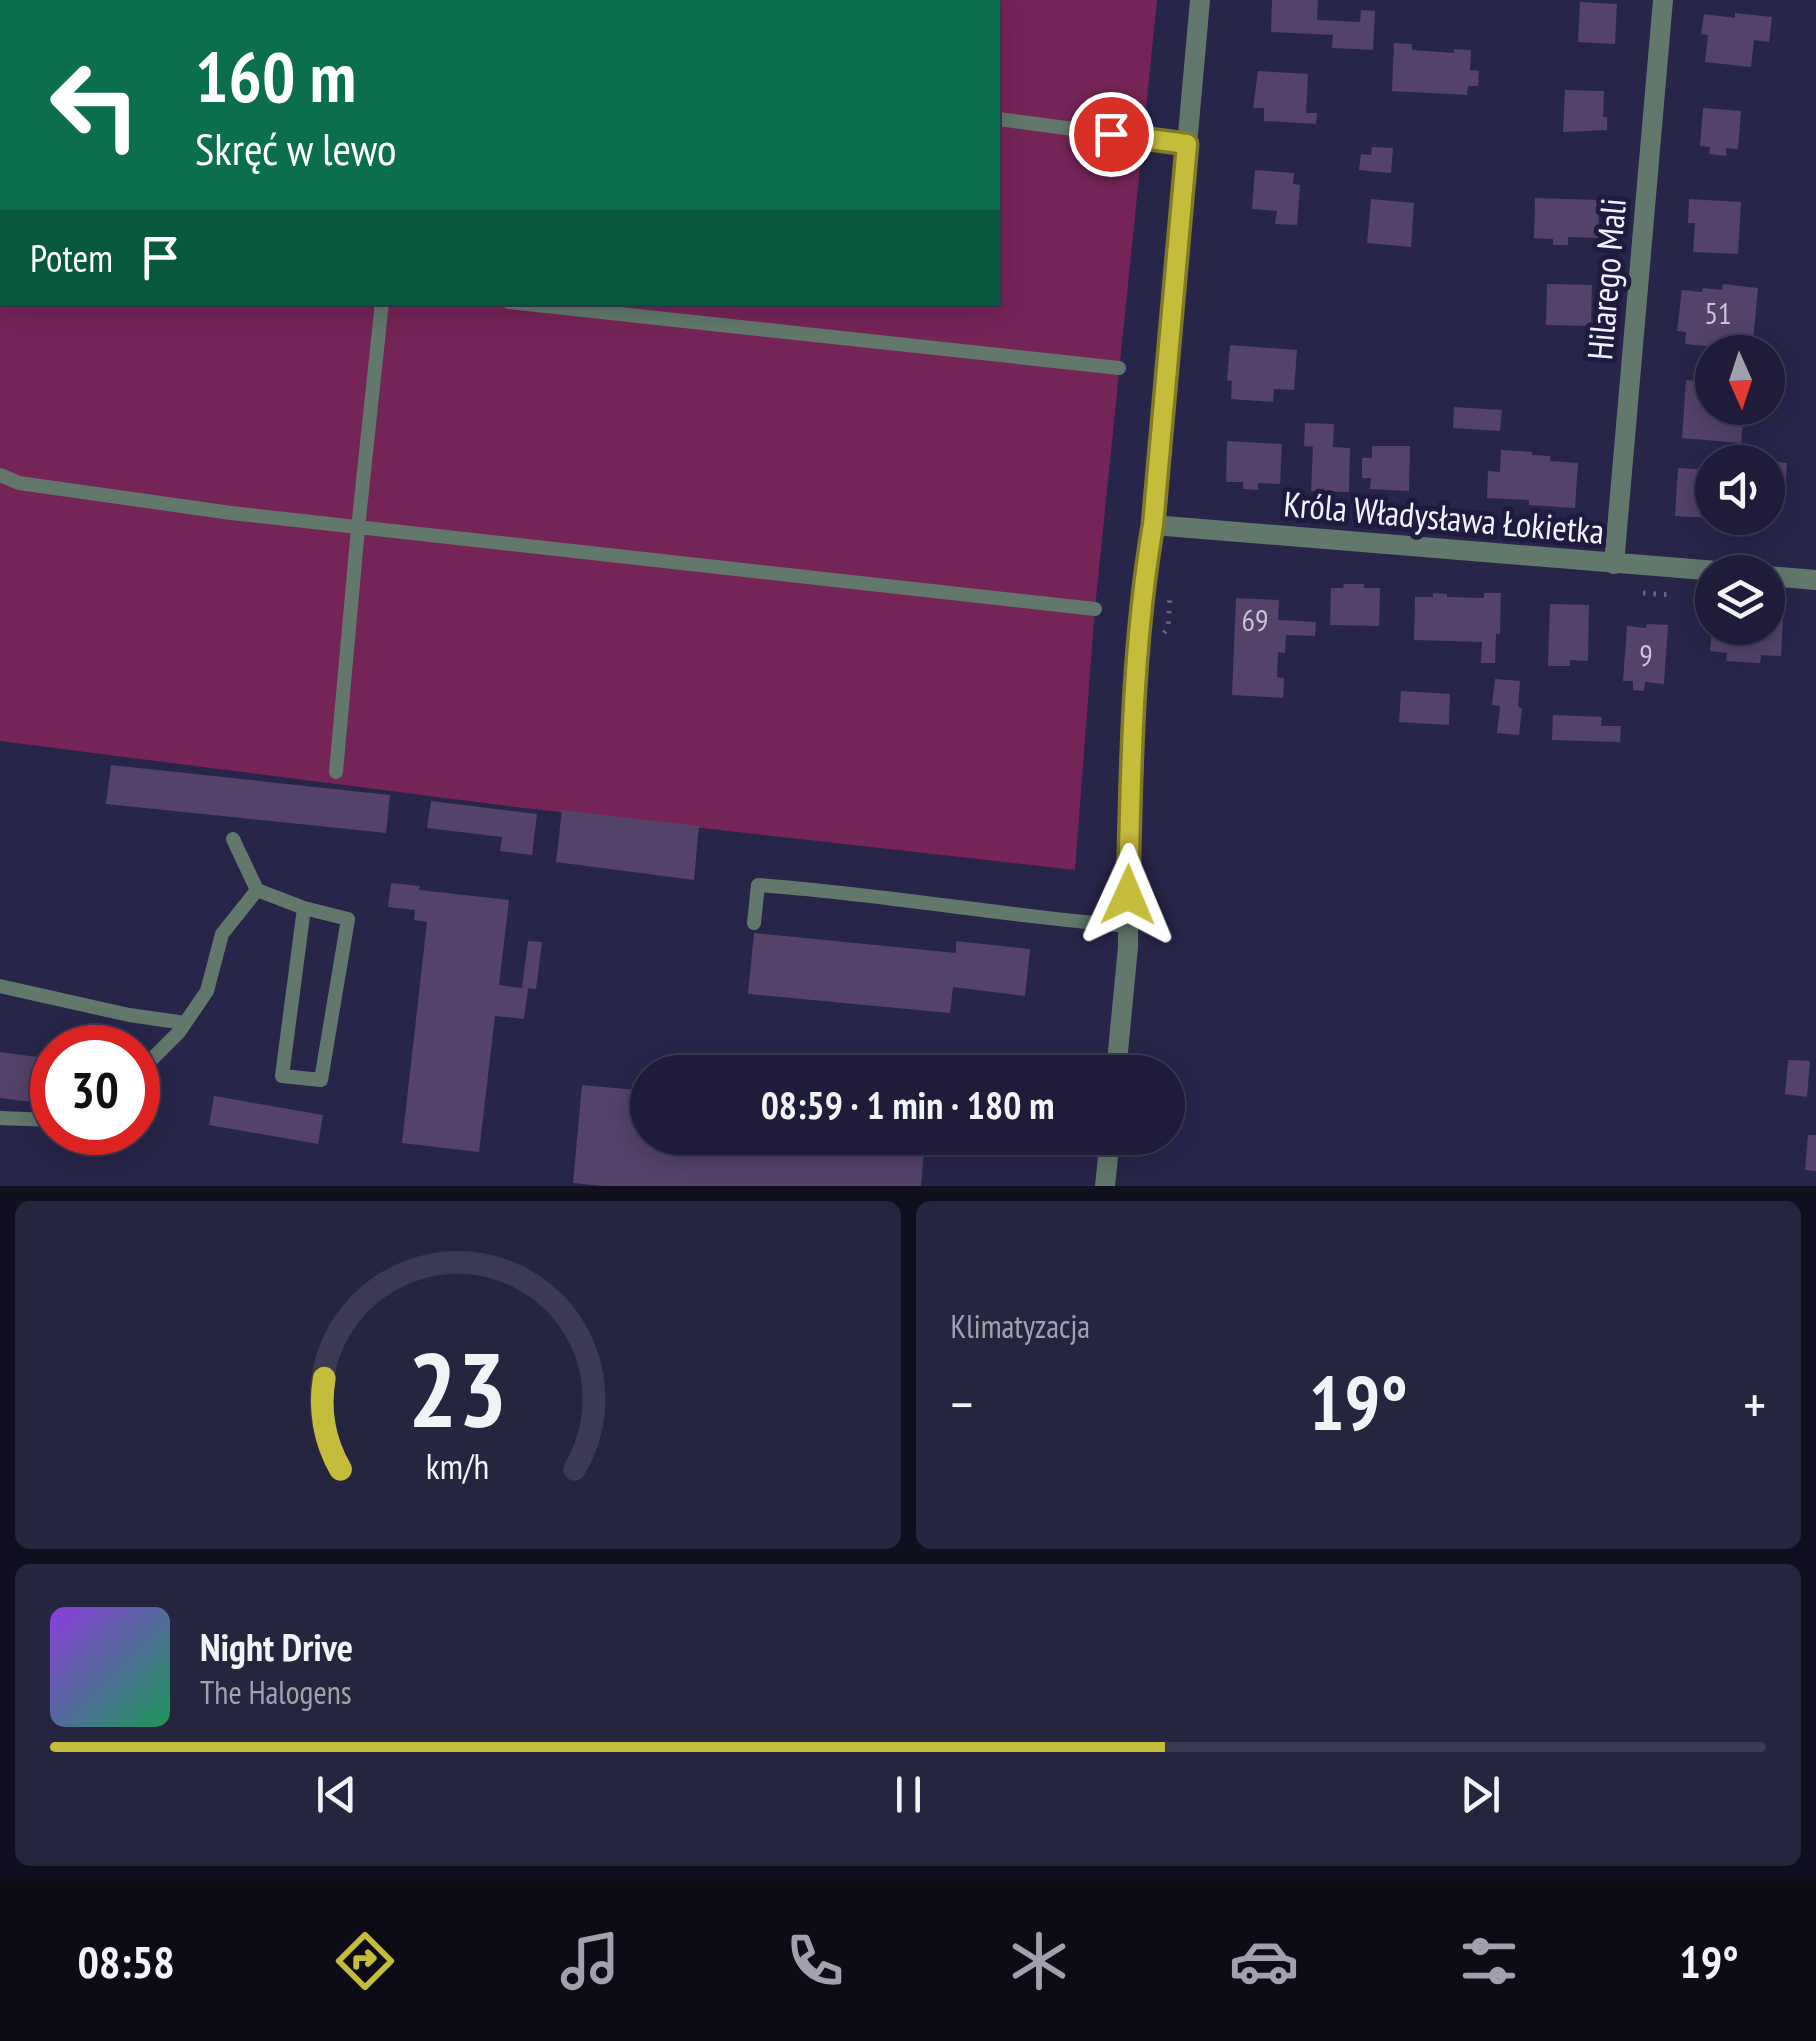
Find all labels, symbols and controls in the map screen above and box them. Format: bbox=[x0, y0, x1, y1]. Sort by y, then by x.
text: 160 m bbox=[195, 31, 356, 121]
icon: left bbox=[30, 40, 160, 170]
pin bbox=[1069, 92, 1154, 177]
icon: arrive bbox=[1084, 107, 1139, 162]
text: Skręć w lewo bbox=[195, 119, 396, 177]
street label: Hilarego Mali bbox=[1576, 196, 1636, 362]
icon: arrive bbox=[133, 230, 188, 285]
text: Potem bbox=[30, 233, 113, 282]
house number: 51 bbox=[1705, 293, 1732, 332]
north arrow bbox=[1695, 335, 1785, 425]
map controls bbox=[1695, 335, 1785, 645]
button: sound bbox=[1695, 445, 1785, 535]
street label: Króla Władysława Łokietka bbox=[1282, 480, 1606, 554]
button: layers bbox=[1695, 555, 1785, 645]
house number: 69 bbox=[1242, 600, 1269, 639]
house number: 9 bbox=[1639, 635, 1653, 674]
position arrow bbox=[1076, 843, 1180, 947]
speed limit sign: 30 bbox=[30, 1025, 160, 1155]
text: 08:59 · 1 min · 180 m bbox=[761, 1080, 1054, 1129]
text: Klimatyzacja bbox=[951, 1305, 1090, 1347]
text: 23 bbox=[408, 1321, 507, 1456]
text: 19° bbox=[1309, 1354, 1408, 1451]
text: − bbox=[951, 1368, 973, 1439]
text: + bbox=[1743, 1368, 1766, 1439]
text: km/h bbox=[426, 1443, 489, 1489]
text: Night Drive bbox=[200, 1622, 353, 1671]
text: The Halogens bbox=[200, 1671, 352, 1713]
icon: previous bbox=[309, 1767, 364, 1822]
icon: pause bbox=[881, 1767, 936, 1822]
icon: next bbox=[1453, 1767, 1508, 1822]
icon: directions bbox=[330, 1926, 400, 1996]
icon: music bbox=[555, 1926, 625, 1996]
icon: phone bbox=[780, 1926, 850, 1996]
icon: climate bbox=[1004, 1926, 1074, 1996]
icon: car bbox=[1229, 1926, 1299, 1996]
icon: filters bbox=[1454, 1926, 1524, 1996]
text: 08:58 bbox=[77, 1932, 175, 1990]
text: 19° bbox=[1679, 1932, 1739, 1990]

